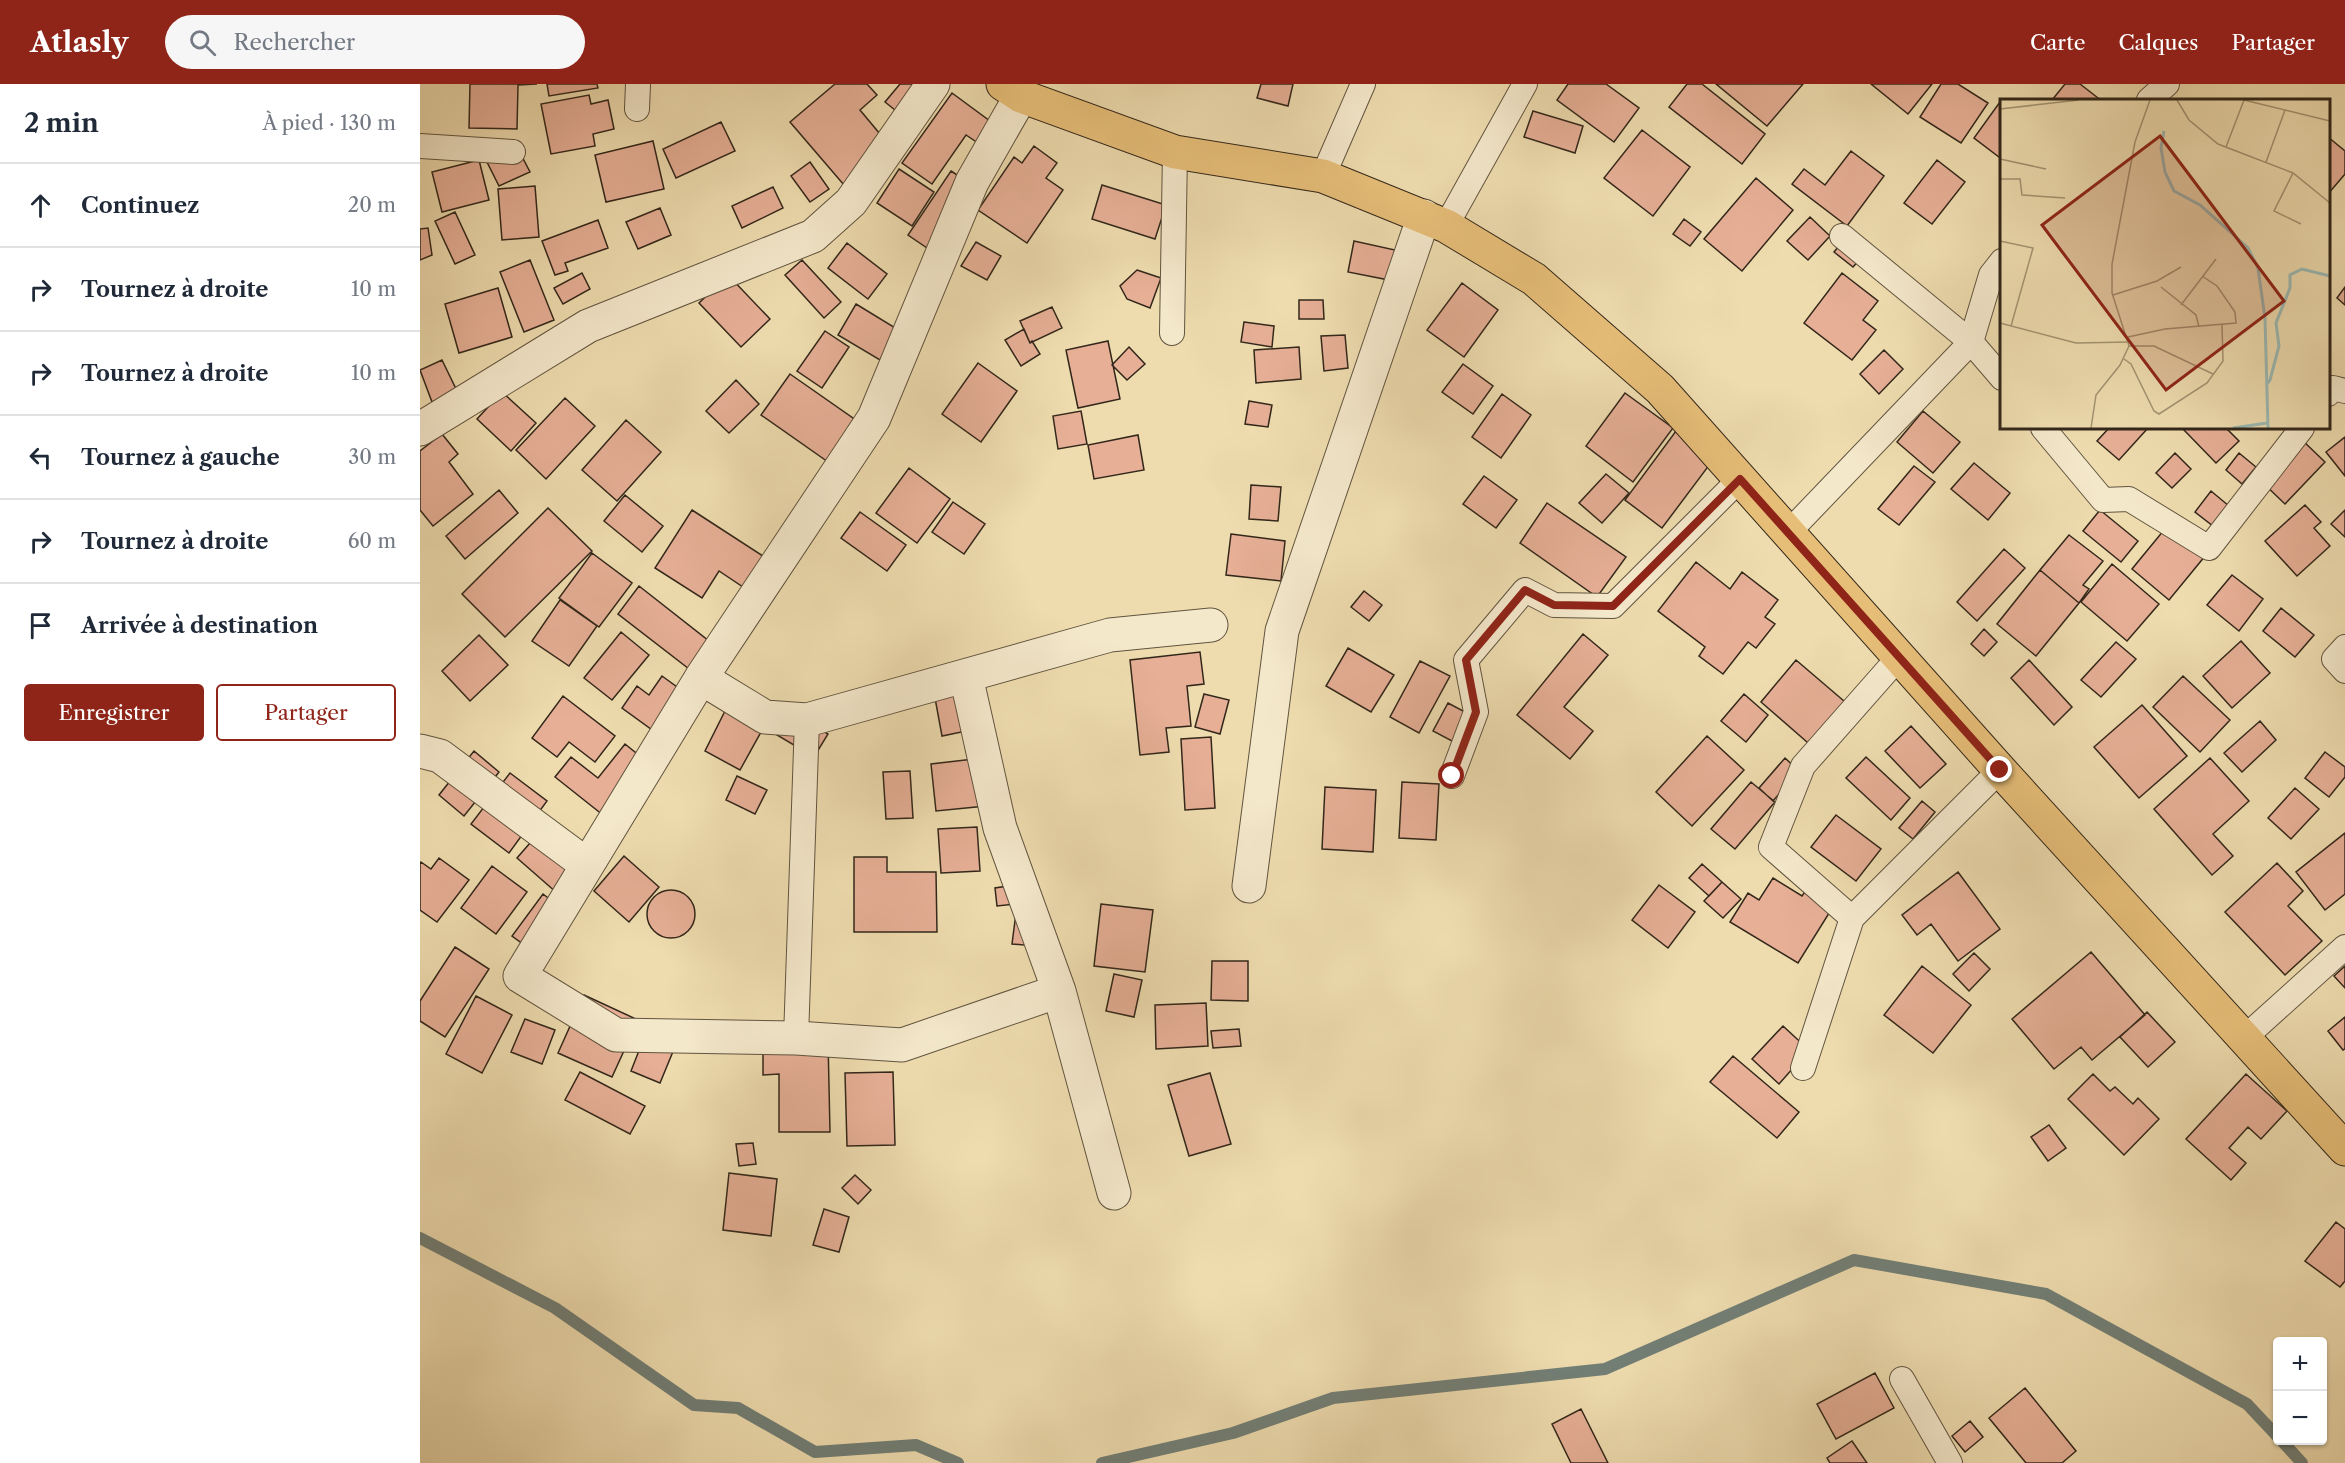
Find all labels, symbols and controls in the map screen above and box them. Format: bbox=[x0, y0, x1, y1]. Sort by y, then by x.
search box bbox=[165, 15, 585, 69]
text: Atlasly bbox=[30, 25, 129, 59]
icon: search bbox=[186, 26, 219, 59]
text: Rechercher bbox=[234, 29, 355, 56]
text: Carte bbox=[2030, 30, 2085, 55]
text: Calques bbox=[2118, 30, 2198, 55]
text: Partager bbox=[2231, 30, 2315, 55]
inset map bbox=[2000, 99, 2330, 429]
text: 2 min bbox=[24, 107, 99, 139]
text: À pied · 130 m bbox=[262, 111, 396, 135]
icon: ahead bbox=[24, 189, 57, 222]
text: Continuez bbox=[81, 192, 200, 219]
text: 20 m bbox=[348, 193, 396, 217]
icon: right bbox=[24, 273, 57, 306]
text: Tournez à droite bbox=[81, 276, 268, 303]
text: 10 m bbox=[351, 277, 396, 301]
icon: right bbox=[24, 357, 57, 390]
text: Tournez à droite bbox=[81, 360, 268, 387]
text: 10 m bbox=[351, 361, 396, 385]
icon: left bbox=[24, 441, 57, 474]
text: Tournez à gauche bbox=[81, 444, 280, 471]
text: 30 m bbox=[348, 445, 396, 469]
icon: right bbox=[24, 525, 57, 558]
text: Tournez à droite bbox=[81, 528, 268, 555]
text: 60 m bbox=[348, 529, 396, 553]
icon: arrive bbox=[24, 609, 57, 642]
text: Arrivée à destination bbox=[81, 612, 318, 639]
button: Enregistrer bbox=[24, 684, 204, 741]
button: Partager bbox=[216, 684, 396, 741]
route end bbox=[1986, 756, 2012, 782]
route start bbox=[1438, 762, 1464, 788]
map controls bbox=[2273, 1337, 2327, 1445]
button: + bbox=[2273, 1337, 2327, 1391]
button: − bbox=[2273, 1391, 2327, 1445]

